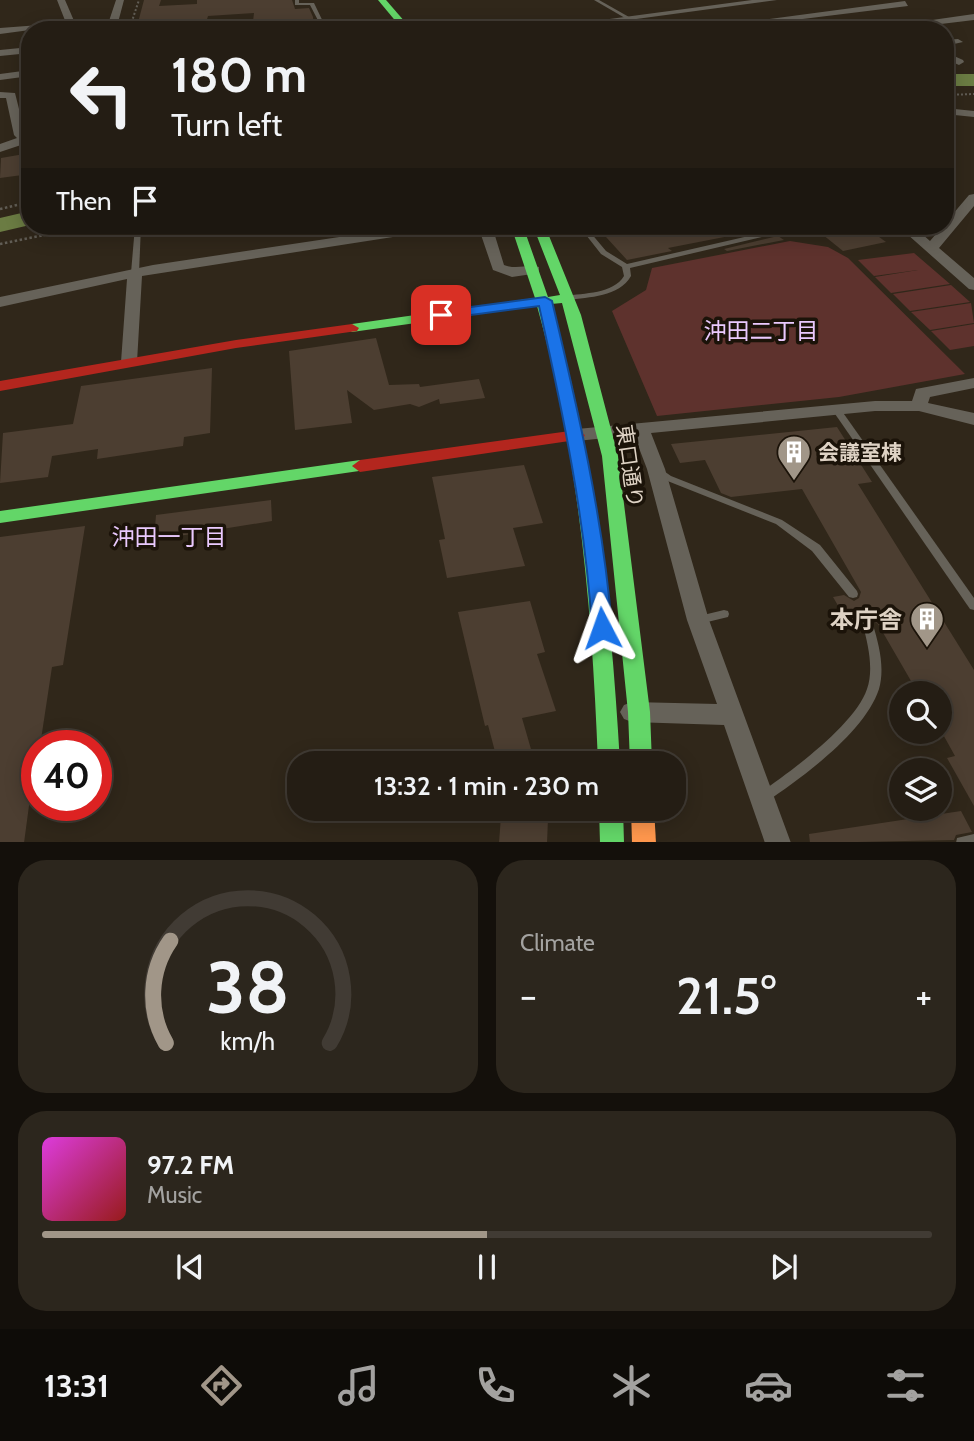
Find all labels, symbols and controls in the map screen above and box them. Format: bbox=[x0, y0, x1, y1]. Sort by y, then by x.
text: 180 m bbox=[171, 45, 307, 104]
icon: left bbox=[56, 49, 147, 140]
text: Turn left bbox=[171, 105, 282, 144]
icon: arrive bbox=[126, 182, 164, 220]
text: Then bbox=[56, 185, 112, 217]
pin bbox=[411, 285, 471, 345]
icon: arrive bbox=[422, 296, 460, 334]
district label: 沖田二丁目 bbox=[704, 317, 819, 345]
street label: 東口通り bbox=[612, 423, 648, 509]
building icon: 会議室棟 bbox=[775, 433, 813, 482]
place label: 会議室棟 bbox=[818, 440, 902, 465]
district label: 沖田一丁目 bbox=[112, 523, 227, 551]
position arrow bbox=[565, 591, 639, 665]
building icon: 本庁舎 bbox=[908, 600, 946, 649]
place label: 本庁舎 bbox=[830, 605, 902, 634]
map controls bbox=[889, 681, 952, 821]
button: search bbox=[889, 681, 952, 744]
speed limit sign: 40 bbox=[21, 730, 112, 821]
button: layers bbox=[889, 758, 952, 821]
text: 13:32 · 1 min · 230 m bbox=[374, 770, 599, 802]
text: Climate bbox=[520, 929, 595, 957]
text: 38 bbox=[206, 943, 290, 1031]
text: 21.5° bbox=[676, 964, 776, 1027]
text: − bbox=[520, 972, 537, 1019]
text: + bbox=[915, 972, 932, 1019]
text: km/h bbox=[221, 1025, 275, 1055]
text: 97.2 FM bbox=[147, 1149, 234, 1181]
text: Music bbox=[147, 1181, 202, 1209]
icon: previous bbox=[171, 1248, 209, 1286]
icon: pause bbox=[468, 1248, 506, 1286]
icon: next bbox=[765, 1248, 803, 1286]
icon: directions bbox=[197, 1361, 246, 1410]
icon: music bbox=[334, 1361, 383, 1410]
icon: phone bbox=[471, 1361, 520, 1410]
icon: climate bbox=[607, 1361, 656, 1410]
icon: car bbox=[744, 1361, 793, 1410]
icon: filters bbox=[881, 1361, 930, 1410]
text: 13:31 bbox=[44, 1366, 109, 1405]

